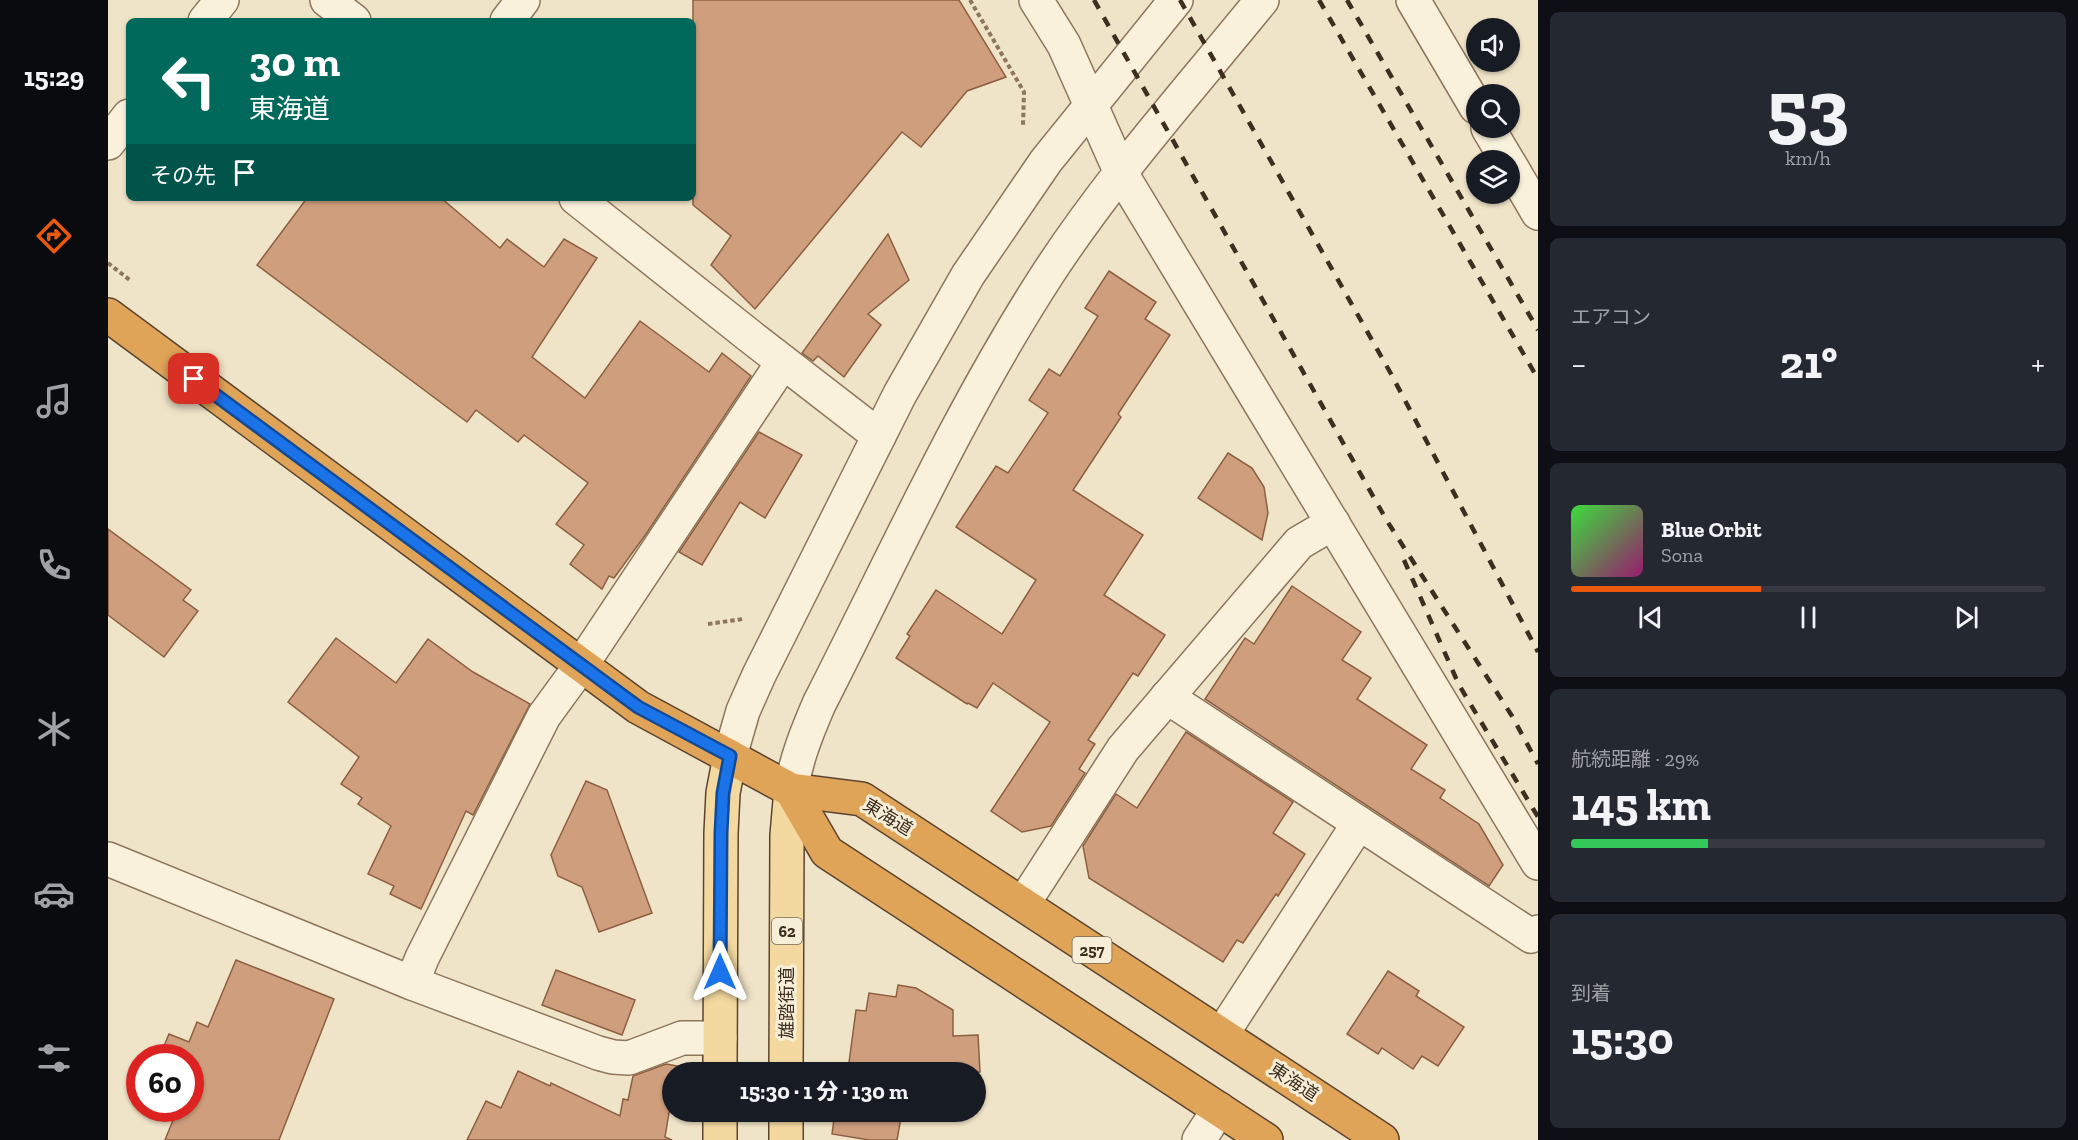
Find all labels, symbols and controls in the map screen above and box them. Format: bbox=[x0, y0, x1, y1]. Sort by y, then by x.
map controls bbox=[1466, 18, 1520, 204]
button: sound bbox=[1466, 18, 1520, 72]
text: 30 m bbox=[249, 36, 340, 87]
icon: left bbox=[150, 42, 228, 120]
text: 53 bbox=[1767, 60, 1849, 154]
text: 15:29 bbox=[24, 61, 84, 93]
button: search bbox=[1466, 84, 1520, 138]
text: 東海道 bbox=[249, 93, 330, 125]
text: km/h bbox=[1785, 146, 1831, 170]
button: layers bbox=[1466, 150, 1520, 204]
icon: arrive bbox=[228, 156, 261, 189]
text: その先 bbox=[150, 162, 216, 189]
icon: directions bbox=[33, 215, 75, 257]
text: エアコン bbox=[1571, 305, 1651, 329]
text: 21° bbox=[1780, 336, 1838, 390]
text: − bbox=[1571, 344, 1586, 383]
text: + bbox=[2031, 344, 2045, 383]
pin bbox=[168, 353, 219, 404]
icon: arrive bbox=[177, 362, 210, 395]
icon: music bbox=[33, 380, 75, 422]
text: Blue Orbit bbox=[1661, 516, 1761, 543]
text: Sona bbox=[1661, 543, 1703, 567]
icon: phone bbox=[33, 544, 75, 586]
icon: previous bbox=[1634, 601, 1667, 634]
icon: pause bbox=[1792, 601, 1825, 634]
icon: next bbox=[1950, 601, 1983, 634]
icon: climate bbox=[33, 708, 75, 750]
text: 航続距離 · 29% bbox=[1571, 747, 1699, 771]
text: 145 km bbox=[1571, 778, 1711, 832]
street label: 東海道 bbox=[859, 794, 917, 840]
icon: car bbox=[33, 873, 75, 915]
road number: 62 bbox=[772, 918, 802, 944]
road number: 257 bbox=[1072, 937, 1112, 963]
position arrow bbox=[688, 940, 752, 1004]
street label: 雄踏街道 bbox=[776, 967, 798, 1039]
text: 到着 bbox=[1571, 981, 1611, 1005]
text: 15:30 bbox=[1571, 1012, 1674, 1066]
icon: filters bbox=[33, 1037, 75, 1079]
speed limit sign: 60 bbox=[126, 1044, 204, 1122]
street label: 東海道 bbox=[1265, 1058, 1323, 1106]
text: 15:30 · 1 分 · 130 m bbox=[740, 1078, 908, 1105]

